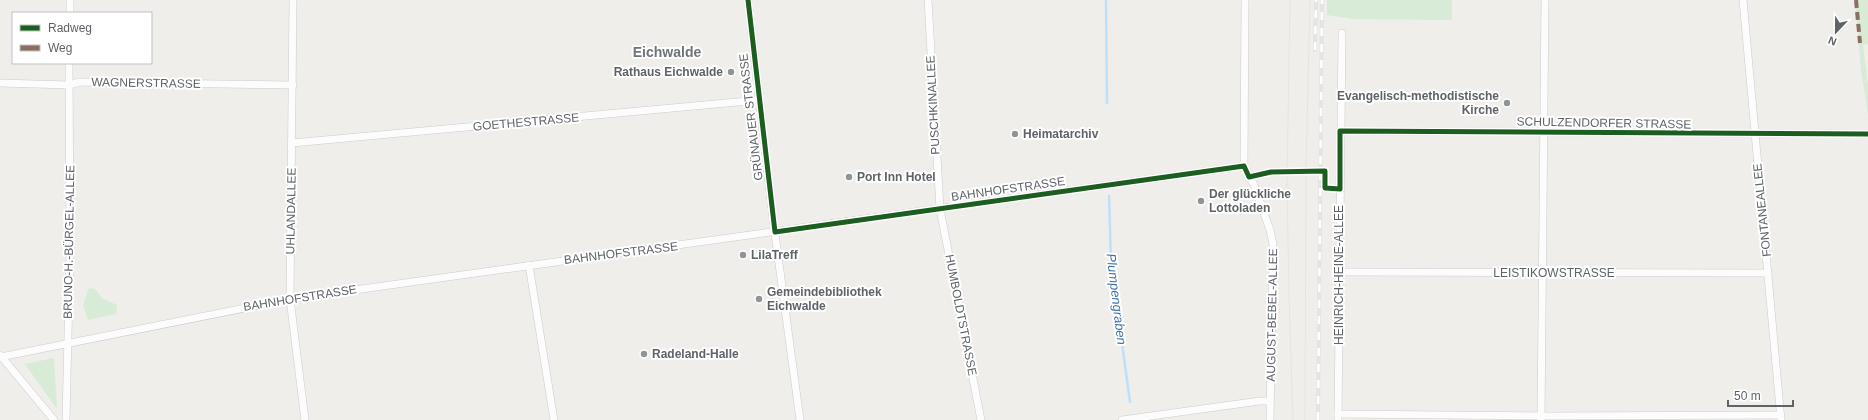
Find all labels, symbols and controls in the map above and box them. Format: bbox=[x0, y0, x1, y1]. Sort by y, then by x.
legend bbox=[12, 12, 152, 64]
north arrow bbox=[1816, 12, 1856, 52]
text: Radweg bbox=[48, 21, 92, 35]
text: N bbox=[1826, 34, 1838, 48]
text: Weg bbox=[48, 41, 72, 55]
district label: Eichwalde bbox=[633, 44, 701, 60]
street label: GRÜNAUER STRASSE bbox=[736, 53, 766, 181]
street label: PUSCHKINALLEE bbox=[923, 55, 943, 155]
place label: Rathaus Eichwalde bbox=[614, 65, 723, 79]
marker: Rathaus Eichwalde bbox=[726, 67, 736, 77]
street label: WAGNERSTRASSE bbox=[91, 75, 201, 91]
place label: Evangelisch-methodistische Kirche bbox=[1337, 89, 1499, 117]
marker: Evangelisch-methodistische Kirche bbox=[1502, 98, 1512, 108]
street label: GOETHESTRASSE bbox=[472, 110, 580, 134]
street label: SCHULZENDORFER STRASSE bbox=[1517, 114, 1691, 132]
place label: Heimatarchiv bbox=[1023, 127, 1099, 141]
marker: Heimatarchiv bbox=[1010, 129, 1020, 139]
street label: FONTANEALLEE bbox=[1750, 163, 1774, 257]
street label: BRUNO-H.-BÜRGEL-ALLEE bbox=[61, 165, 77, 319]
street label: UHLANDALLEE bbox=[283, 168, 299, 254]
place label: Port Inn Hotel bbox=[857, 170, 936, 184]
marker: Port Inn Hotel bbox=[844, 172, 854, 182]
street label: BAHNHOFSTRASSE bbox=[950, 174, 1066, 204]
place label: Der glückliche Lottoladen bbox=[1209, 187, 1291, 215]
marker: Der glückliche Lottoladen bbox=[1196, 196, 1206, 206]
street label: HEINRICH-HEINE-ALLEE bbox=[1332, 205, 1346, 345]
street label: BAHNHOFSTRASSE bbox=[563, 239, 679, 267]
place label: LilaTreff bbox=[751, 248, 799, 262]
street label: AUGUST-BEBEL-ALLEE bbox=[1264, 248, 1280, 382]
marker: LilaTreff bbox=[738, 250, 748, 260]
street label: HUMBOLDTSTRASSE bbox=[942, 253, 980, 377]
water label: Plumpengraben bbox=[1103, 253, 1130, 346]
street label: LEISTIKOWSTRASSE bbox=[1493, 266, 1615, 280]
street label: BAHNHOFSTRASSE bbox=[242, 282, 358, 314]
place label: Gemeindebibliothek Eichwalde bbox=[767, 285, 882, 313]
marker: Gemeindebibliothek Eichwalde bbox=[754, 294, 764, 304]
place label: Radeland-Halle bbox=[652, 347, 739, 361]
marker: Radeland-Halle bbox=[639, 349, 649, 359]
scale bar bbox=[1728, 382, 1793, 408]
text: 50 m bbox=[1734, 389, 1761, 403]

